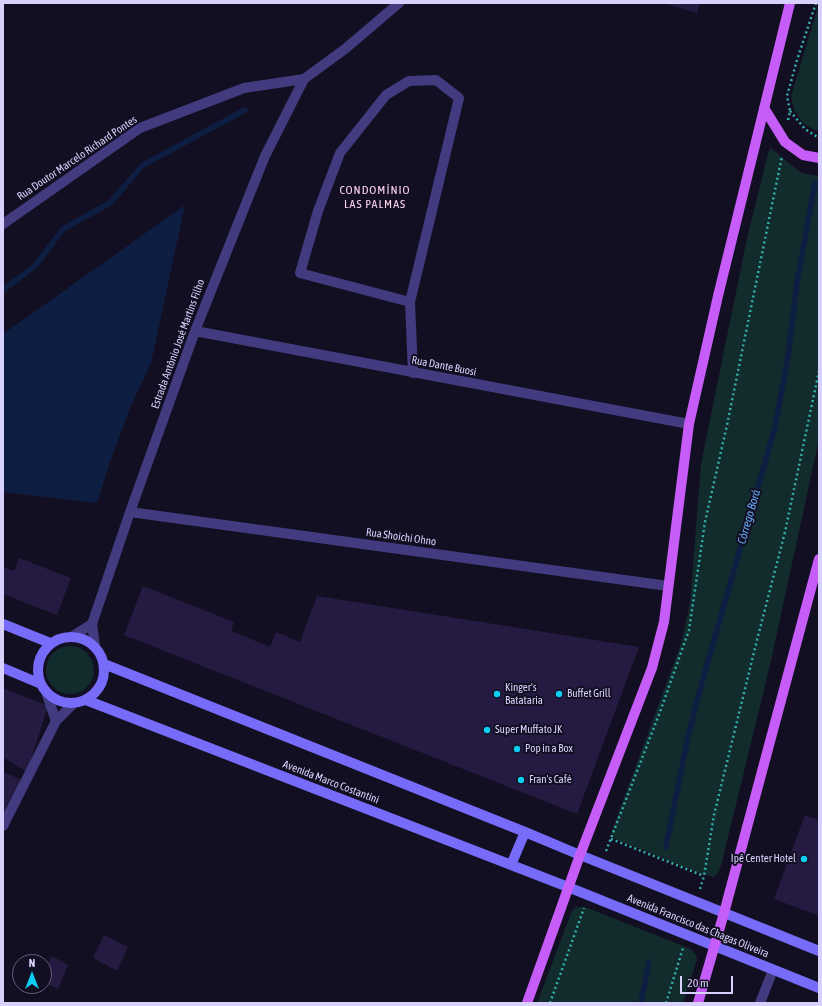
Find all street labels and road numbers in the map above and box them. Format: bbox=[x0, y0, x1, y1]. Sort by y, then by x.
street label: Rua Doutor Marcelo Richard Pontes bbox=[15, 113, 139, 203]
street label: Estrada Antônio José Martins Filho bbox=[148, 278, 208, 410]
street label: Rua Dante Buosi bbox=[410, 353, 478, 379]
street label: Rua Shoichi Ohno bbox=[365, 526, 437, 548]
street label: Avenida Marco Costantini bbox=[281, 758, 381, 806]
street label: Avenida Francisco das Chagas Oliveira bbox=[625, 892, 771, 960]

